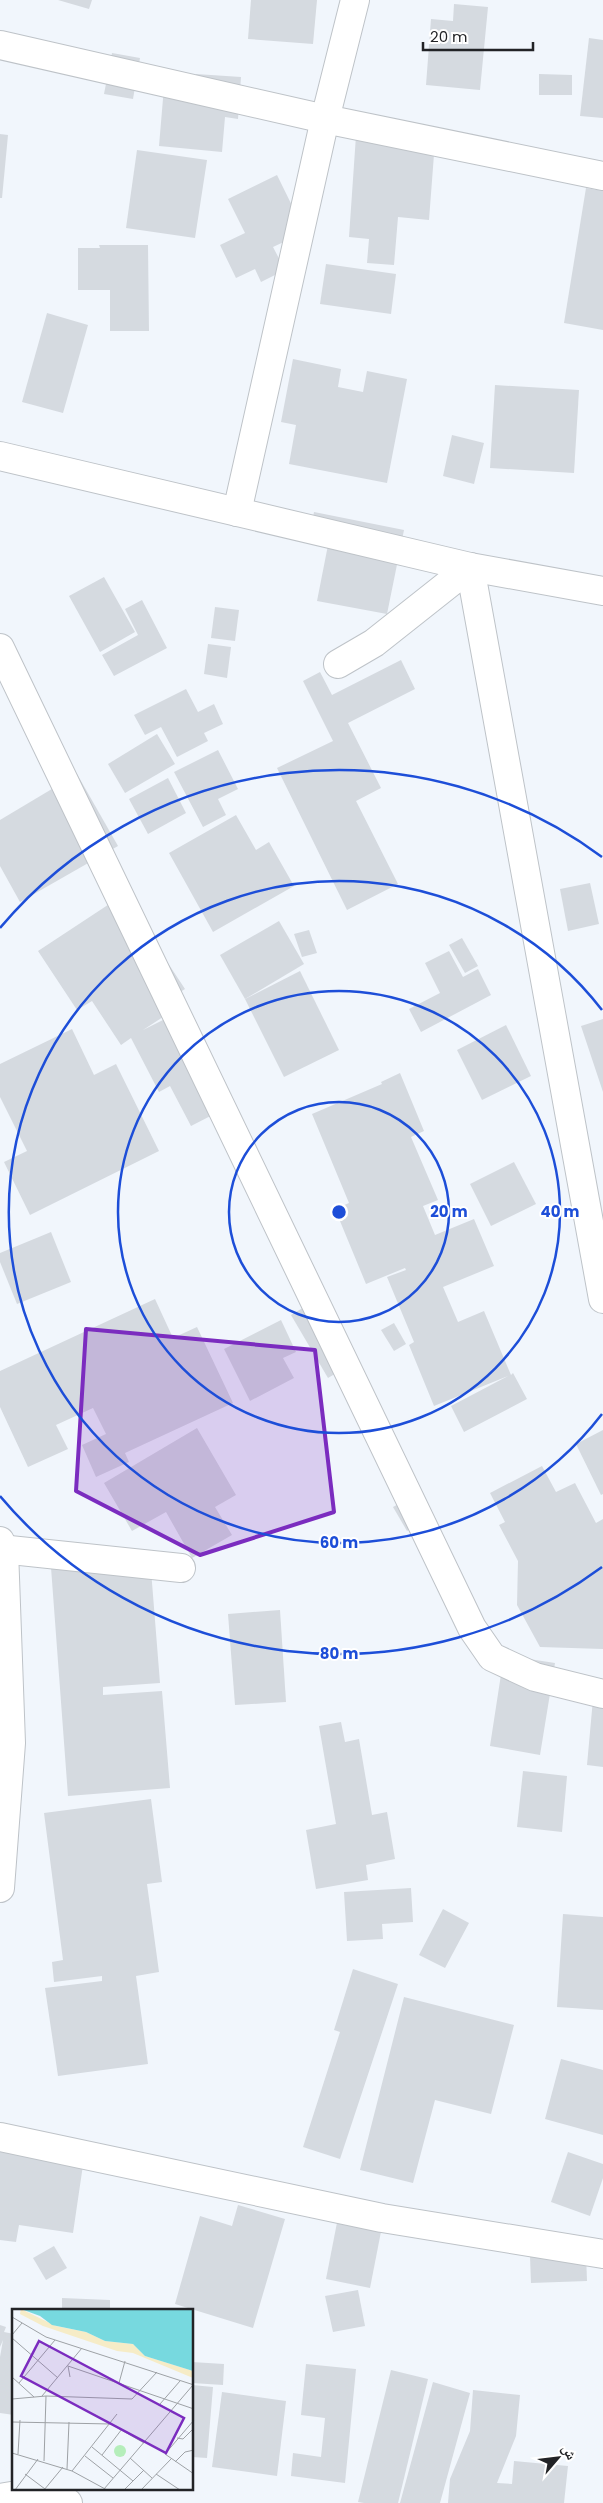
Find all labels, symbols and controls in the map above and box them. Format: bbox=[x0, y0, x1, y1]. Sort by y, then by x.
scale bar bbox=[423, 20, 533, 52]
text: 20 m bbox=[430, 26, 468, 47]
text: 20 m bbox=[430, 1201, 468, 1222]
text: 40 m bbox=[540, 1201, 580, 1222]
centre of rings bbox=[330, 1203, 348, 1221]
text: 60 m bbox=[320, 1532, 358, 1553]
text: 80 m bbox=[320, 1643, 358, 1664]
inset map bbox=[12, 2309, 194, 2490]
north arrow bbox=[533, 2433, 583, 2483]
text: ش bbox=[557, 2441, 582, 2463]

